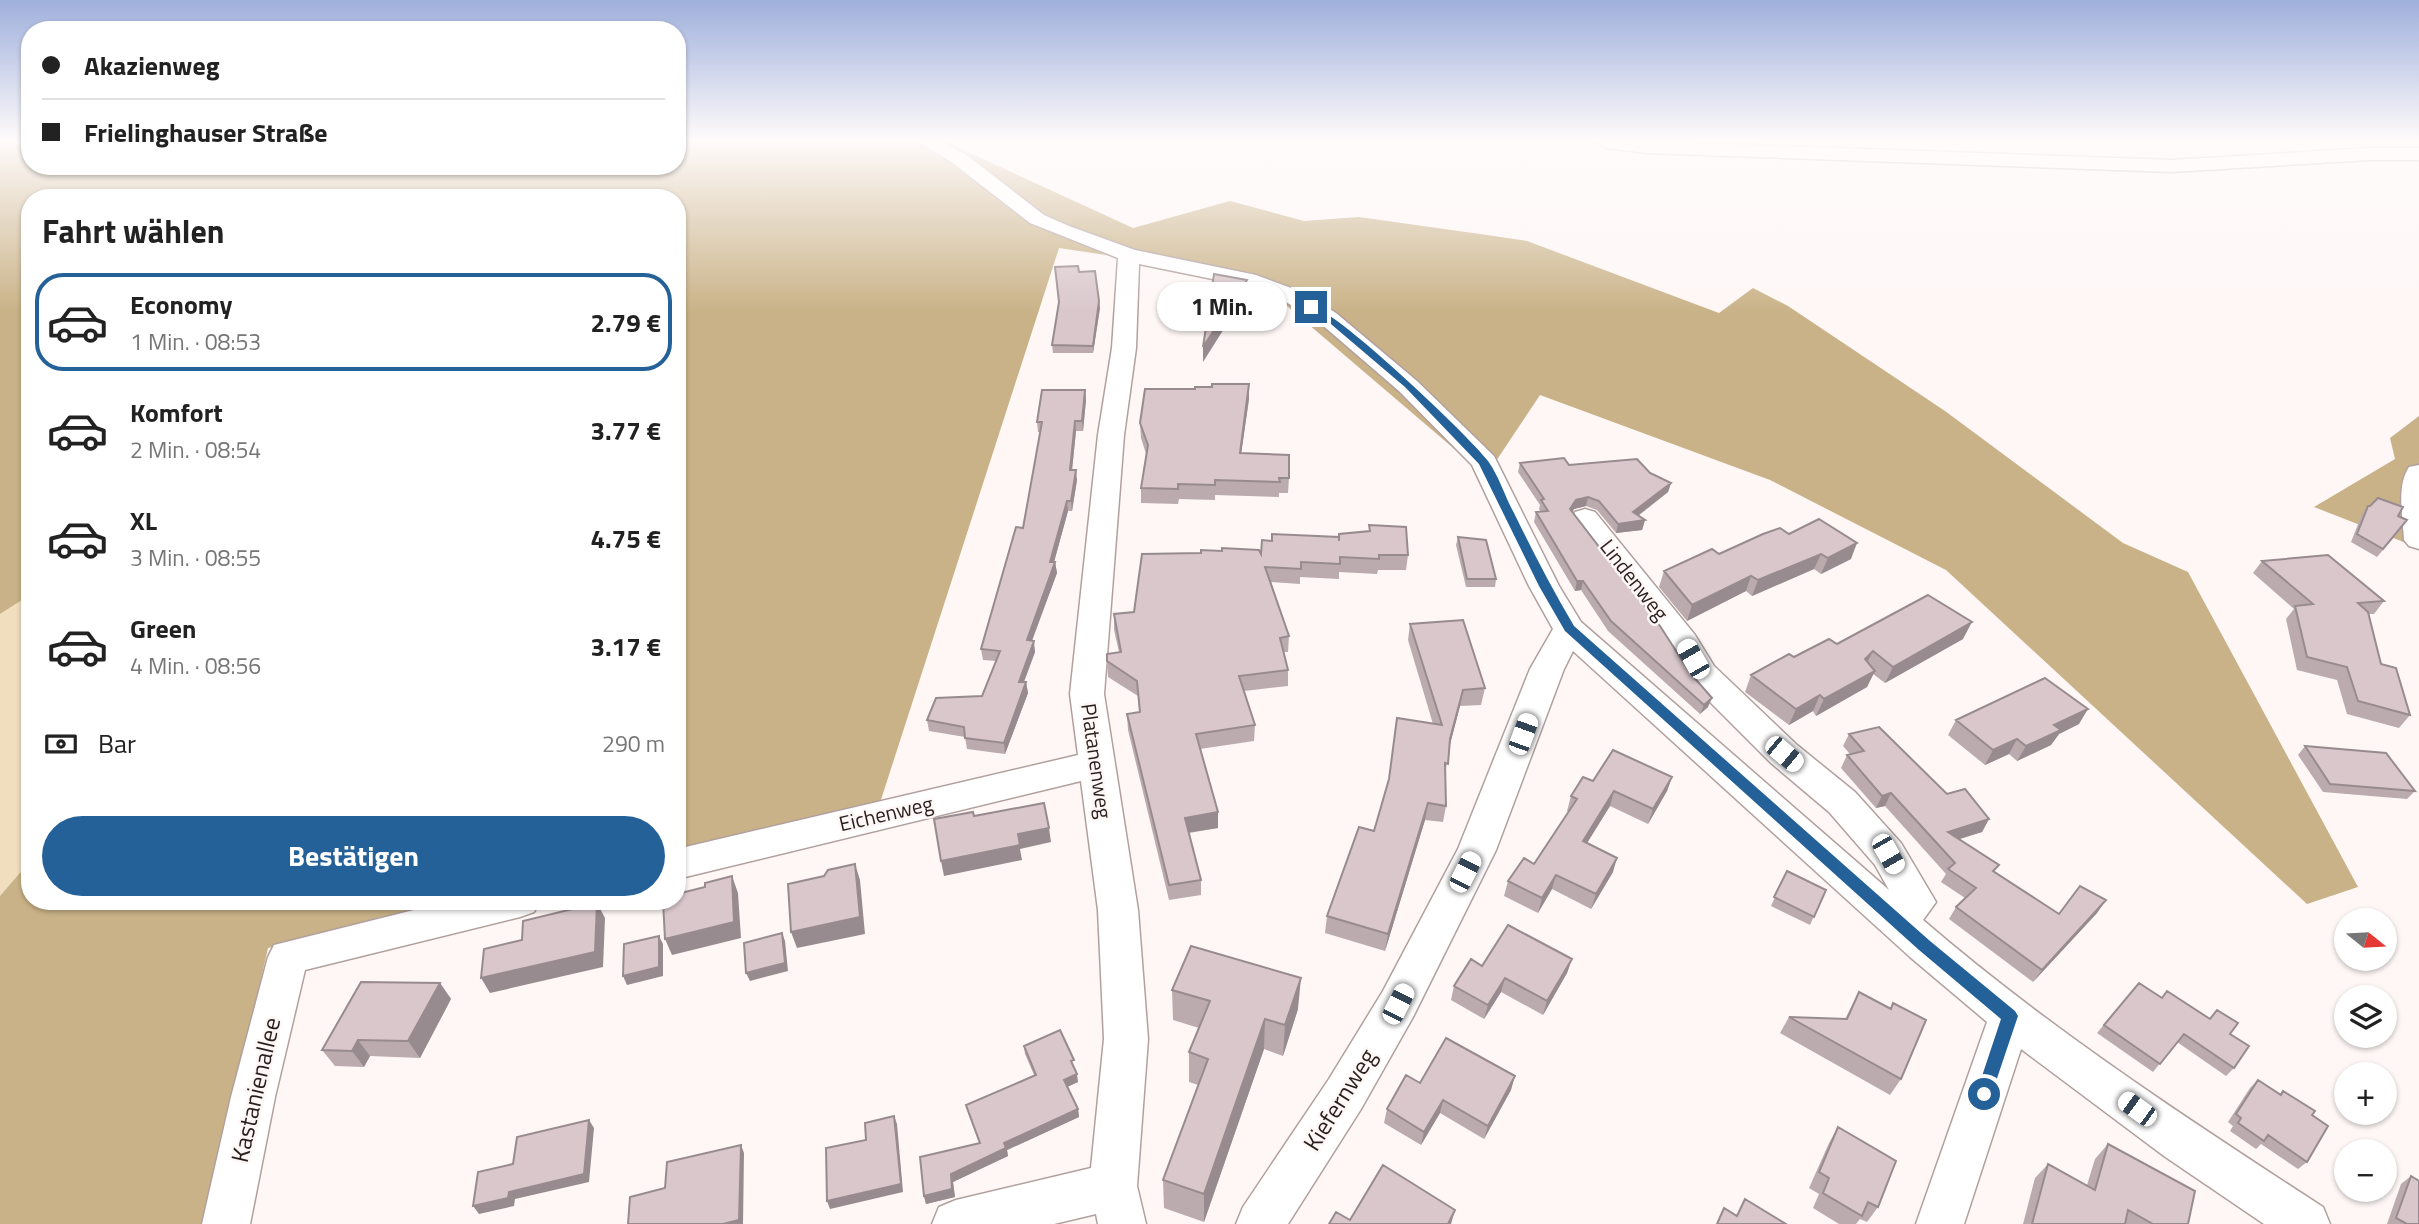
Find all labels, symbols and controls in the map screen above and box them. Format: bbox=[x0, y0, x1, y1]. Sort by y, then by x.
text: Akazienweg bbox=[84, 46, 220, 85]
text: Frielinghauser Straße bbox=[84, 113, 328, 152]
text: Fahrt wählen bbox=[42, 207, 225, 255]
callout: 1 Min. bbox=[1157, 282, 1286, 332]
text: Economy bbox=[130, 285, 232, 324]
text: 1 Min. bbox=[1191, 289, 1253, 324]
icon: car bbox=[46, 291, 109, 354]
route end bbox=[1295, 291, 1327, 323]
text: 2.79 € bbox=[590, 303, 661, 342]
text: 1 Min. · 08:53 bbox=[130, 324, 261, 359]
text: Komfort bbox=[130, 393, 223, 432]
icon: car bbox=[46, 399, 109, 462]
text: 3.77 € bbox=[590, 411, 661, 450]
text: 2 Min. · 08:54 bbox=[130, 432, 261, 467]
text: XL bbox=[130, 501, 157, 540]
icon: car bbox=[46, 507, 109, 570]
text: 4.75 € bbox=[590, 519, 661, 558]
street label: Lindenweg bbox=[1593, 532, 1677, 627]
text: 3 Min. · 08:55 bbox=[130, 540, 261, 575]
text: Green bbox=[130, 609, 196, 648]
icon: car bbox=[46, 615, 109, 678]
text: 3.17 € bbox=[590, 627, 661, 666]
car bbox=[1674, 636, 1713, 682]
text: 4 Min. · 08:56 bbox=[130, 648, 261, 683]
street label: Platanenweg bbox=[1073, 701, 1121, 821]
car bbox=[1506, 711, 1541, 757]
text: Bar bbox=[98, 724, 136, 763]
icon: cash bbox=[42, 725, 80, 763]
text: 290 m bbox=[602, 726, 665, 761]
car bbox=[1762, 732, 1807, 776]
street label: Eichenweg bbox=[836, 787, 936, 839]
button: Bestätigen bbox=[42, 816, 665, 896]
car bbox=[1869, 831, 1908, 877]
car bbox=[1447, 849, 1484, 895]
north arrow bbox=[2334, 908, 2398, 971]
map controls bbox=[2334, 908, 2397, 1202]
car bbox=[1380, 981, 1417, 1027]
button: layers bbox=[2334, 985, 2397, 1048]
street label: Kastanienallee bbox=[221, 1014, 289, 1166]
street label: Kiefernweg bbox=[1294, 1041, 1385, 1158]
button: + bbox=[2334, 1062, 2397, 1125]
route start bbox=[1968, 1078, 2000, 1110]
car bbox=[2114, 1088, 2161, 1130]
button: − bbox=[2334, 1139, 2397, 1202]

